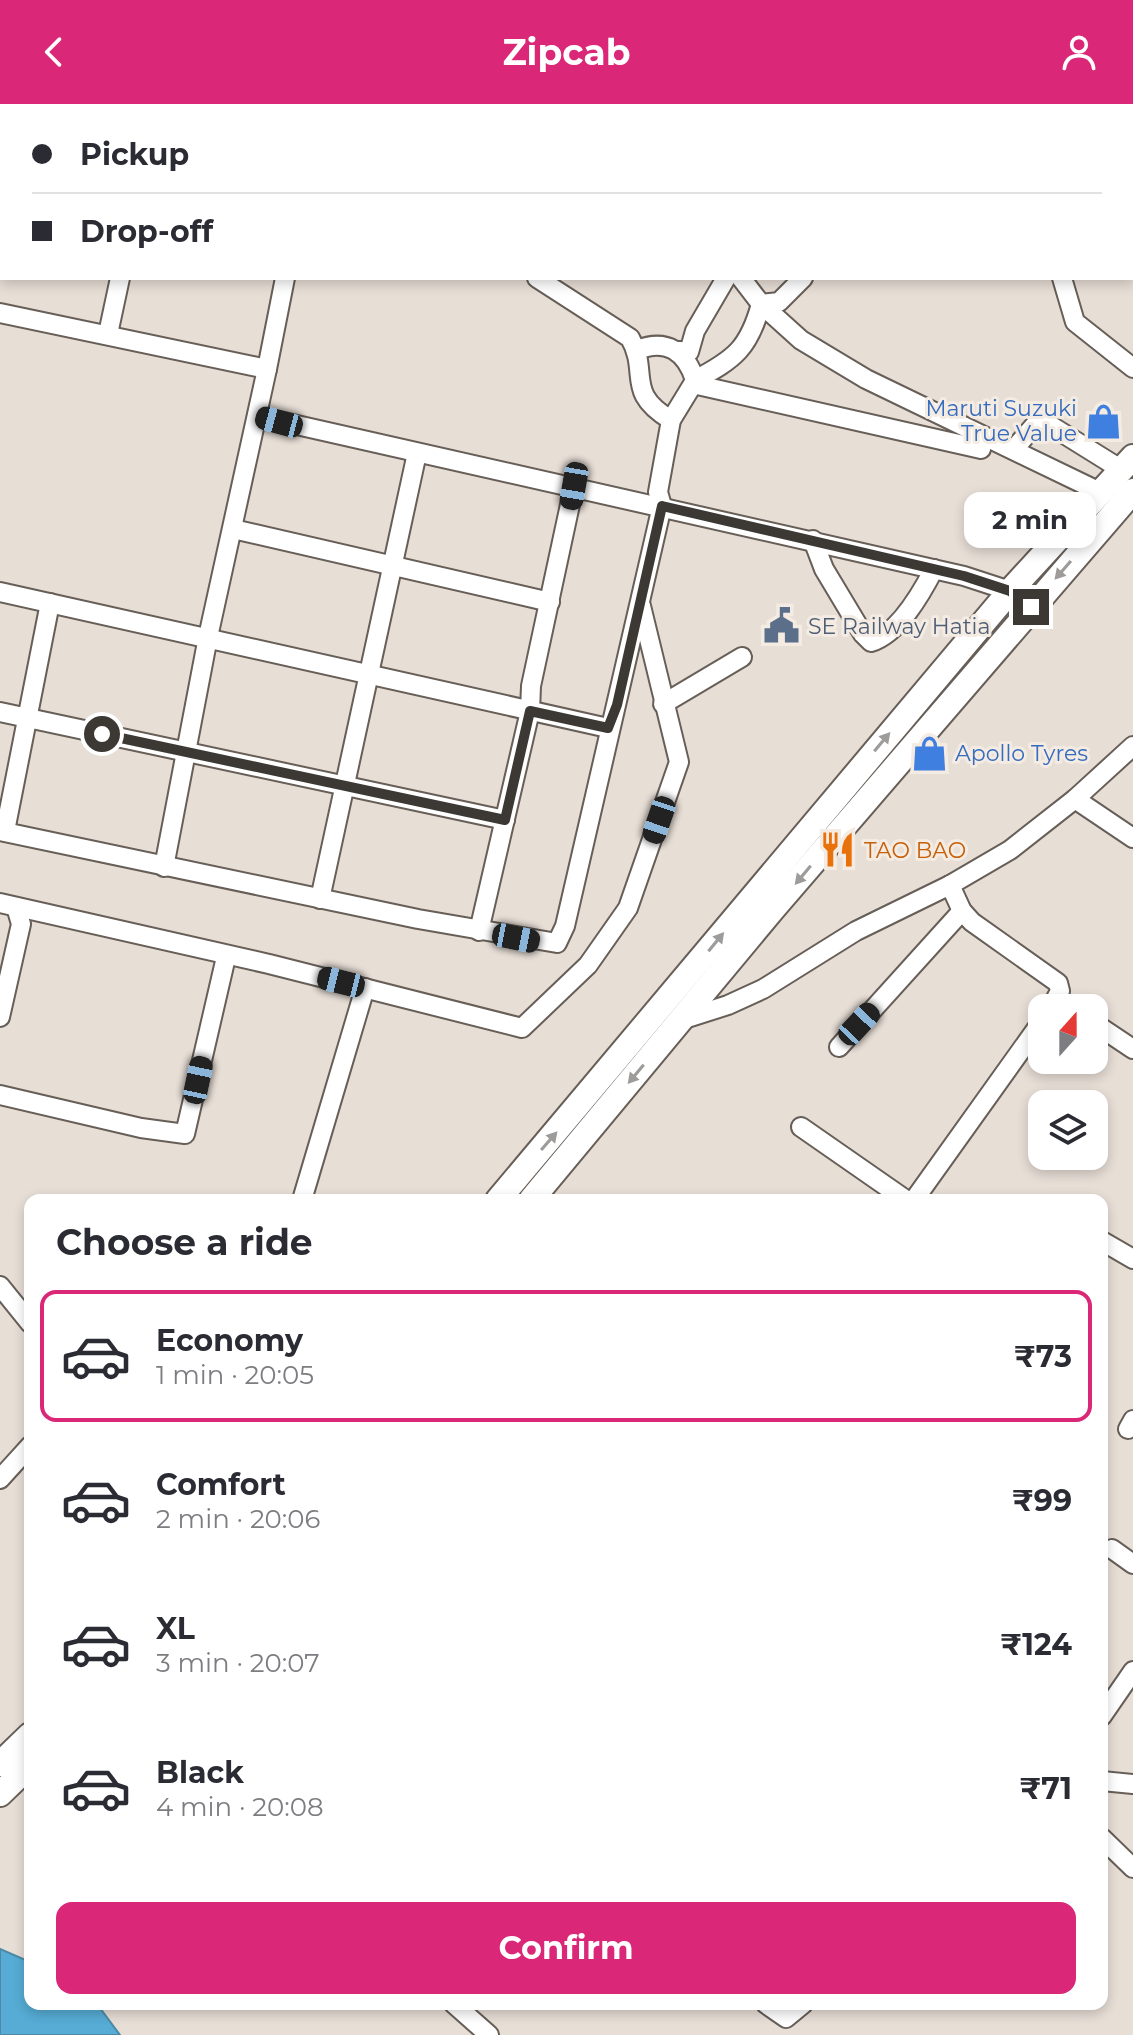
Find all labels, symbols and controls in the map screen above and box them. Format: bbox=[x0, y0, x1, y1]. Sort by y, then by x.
icon: back bbox=[32, 30, 76, 74]
text: Zipcab bbox=[502, 30, 631, 74]
icon: person bbox=[1057, 30, 1101, 74]
text: Pickup bbox=[80, 136, 189, 173]
text: Drop-off bbox=[80, 213, 213, 250]
place label: Maruti Suzuki True Value bbox=[925, 395, 1077, 447]
shop icon: Maruti Suzuki True Value bbox=[1084, 402, 1122, 440]
car bbox=[253, 404, 305, 440]
car bbox=[558, 460, 590, 512]
callout: 2 min bbox=[965, 491, 1097, 547]
text: 2 min bbox=[992, 504, 1068, 536]
one-way arrow bbox=[1055, 560, 1072, 580]
route end bbox=[1013, 589, 1049, 625]
public building icon: SE Railway Hatia bbox=[763, 607, 801, 645]
place label: SE Railway Hatia bbox=[808, 613, 990, 640]
route start bbox=[84, 716, 120, 752]
one-way arrow bbox=[873, 732, 890, 752]
shop icon: Apollo Tyres bbox=[910, 734, 948, 772]
place label: Apollo Tyres bbox=[955, 740, 1088, 767]
car bbox=[640, 793, 678, 847]
restaurant icon: TAO BAO bbox=[819, 831, 857, 869]
place label: TAO BAO bbox=[864, 837, 966, 864]
one-way arrow bbox=[795, 864, 812, 884]
car bbox=[490, 922, 542, 954]
one-way arrow bbox=[707, 932, 724, 952]
car bbox=[315, 965, 367, 999]
north arrow bbox=[1028, 994, 1108, 1074]
map controls bbox=[1028, 994, 1108, 1170]
car bbox=[834, 998, 884, 1050]
car bbox=[181, 1054, 215, 1106]
one-way arrow bbox=[628, 1063, 645, 1083]
button: layers bbox=[1028, 1090, 1108, 1170]
one-way arrow bbox=[539, 1131, 557, 1150]
text: Choose a ride bbox=[56, 1220, 313, 1264]
icon: car bbox=[60, 1320, 132, 1392]
text: Economy bbox=[156, 1322, 303, 1359]
text: ₹73 bbox=[1014, 1338, 1072, 1375]
text: 1 min · 20:05 bbox=[156, 1359, 314, 1391]
icon: car bbox=[60, 1464, 132, 1536]
text: Comfort bbox=[156, 1466, 286, 1503]
text: ₹99 bbox=[1012, 1482, 1072, 1519]
text: 2 min · 20:06 bbox=[156, 1503, 320, 1535]
icon: car bbox=[60, 1608, 132, 1680]
text: XL bbox=[156, 1610, 195, 1647]
text: ₹124 bbox=[1000, 1626, 1072, 1663]
text: 3 min · 20:07 bbox=[156, 1647, 320, 1679]
icon: car bbox=[60, 1752, 132, 1824]
text: Black bbox=[156, 1754, 244, 1791]
text: ₹71 bbox=[1020, 1770, 1072, 1807]
text: 4 min · 20:08 bbox=[156, 1791, 324, 1823]
button: Confirm bbox=[56, 1902, 1076, 1994]

